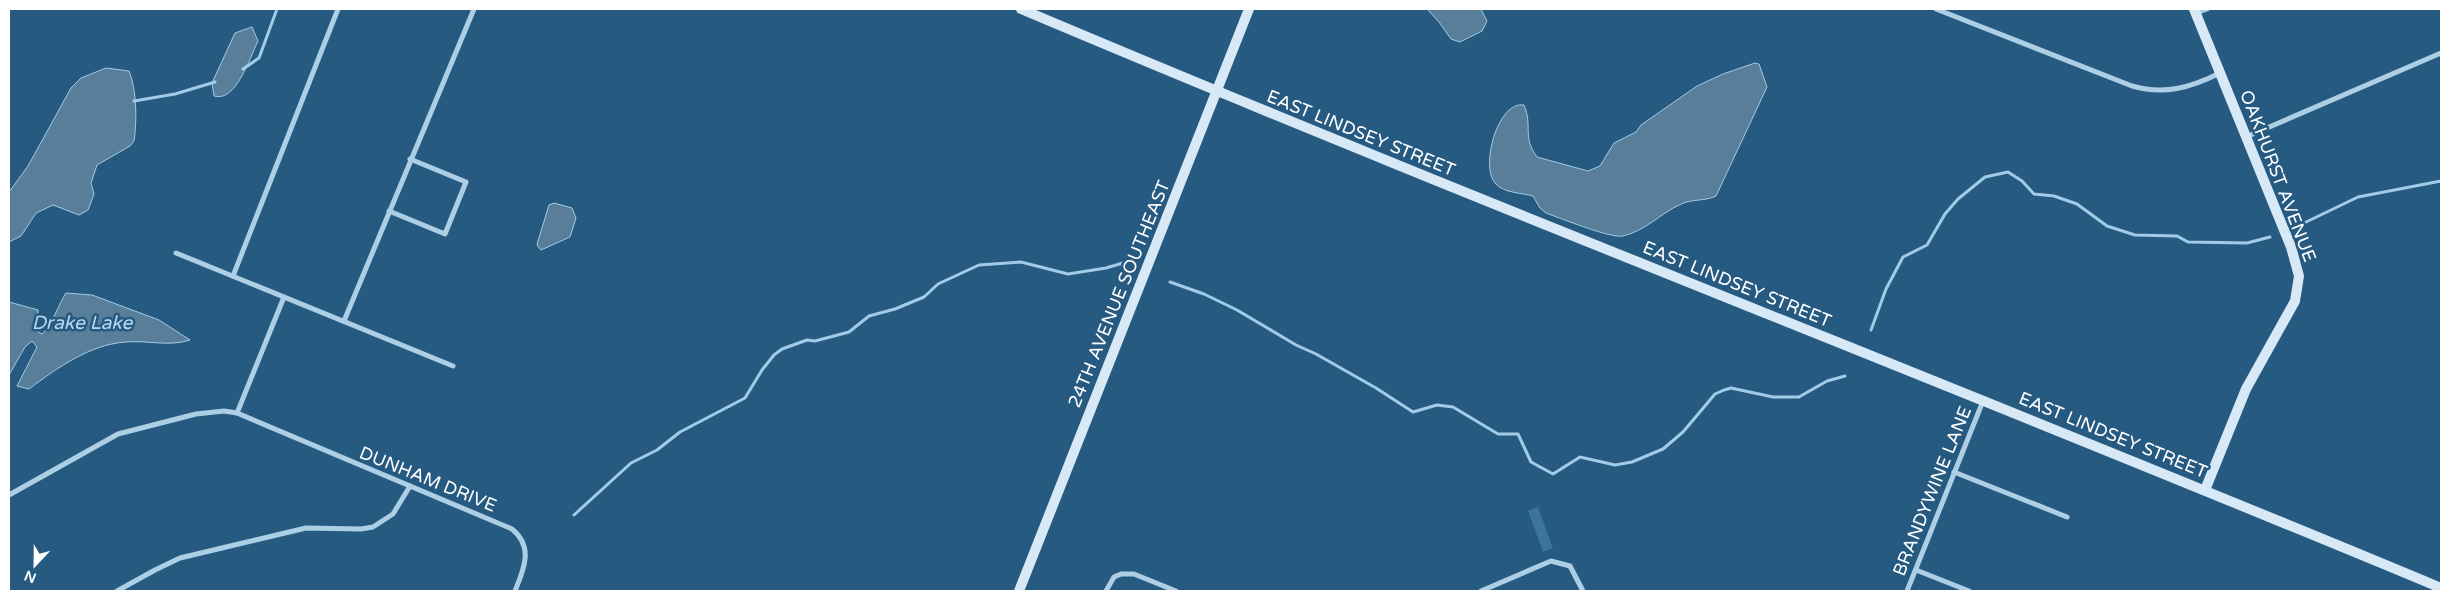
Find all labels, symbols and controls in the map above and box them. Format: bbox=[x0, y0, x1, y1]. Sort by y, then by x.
street label: EAST LINDSEY STREET bbox=[1264, 85, 1458, 181]
street label: OAKHURST AVENUE bbox=[2235, 87, 2321, 265]
street label: 24TH AVENUE SOUTHEAST bbox=[1063, 177, 1175, 411]
street label: EAST LINDSEY STREET bbox=[1640, 236, 1834, 332]
water label: Drake Lake bbox=[32, 312, 133, 334]
street label: EAST LINDSEY STREET bbox=[2016, 387, 2210, 483]
street label: BRANDYWINE LANE bbox=[1888, 403, 1976, 579]
street label: DUNHAM DRIVE bbox=[356, 441, 500, 517]
north arrow bbox=[10, 540, 60, 590]
text: N bbox=[22, 567, 39, 587]

